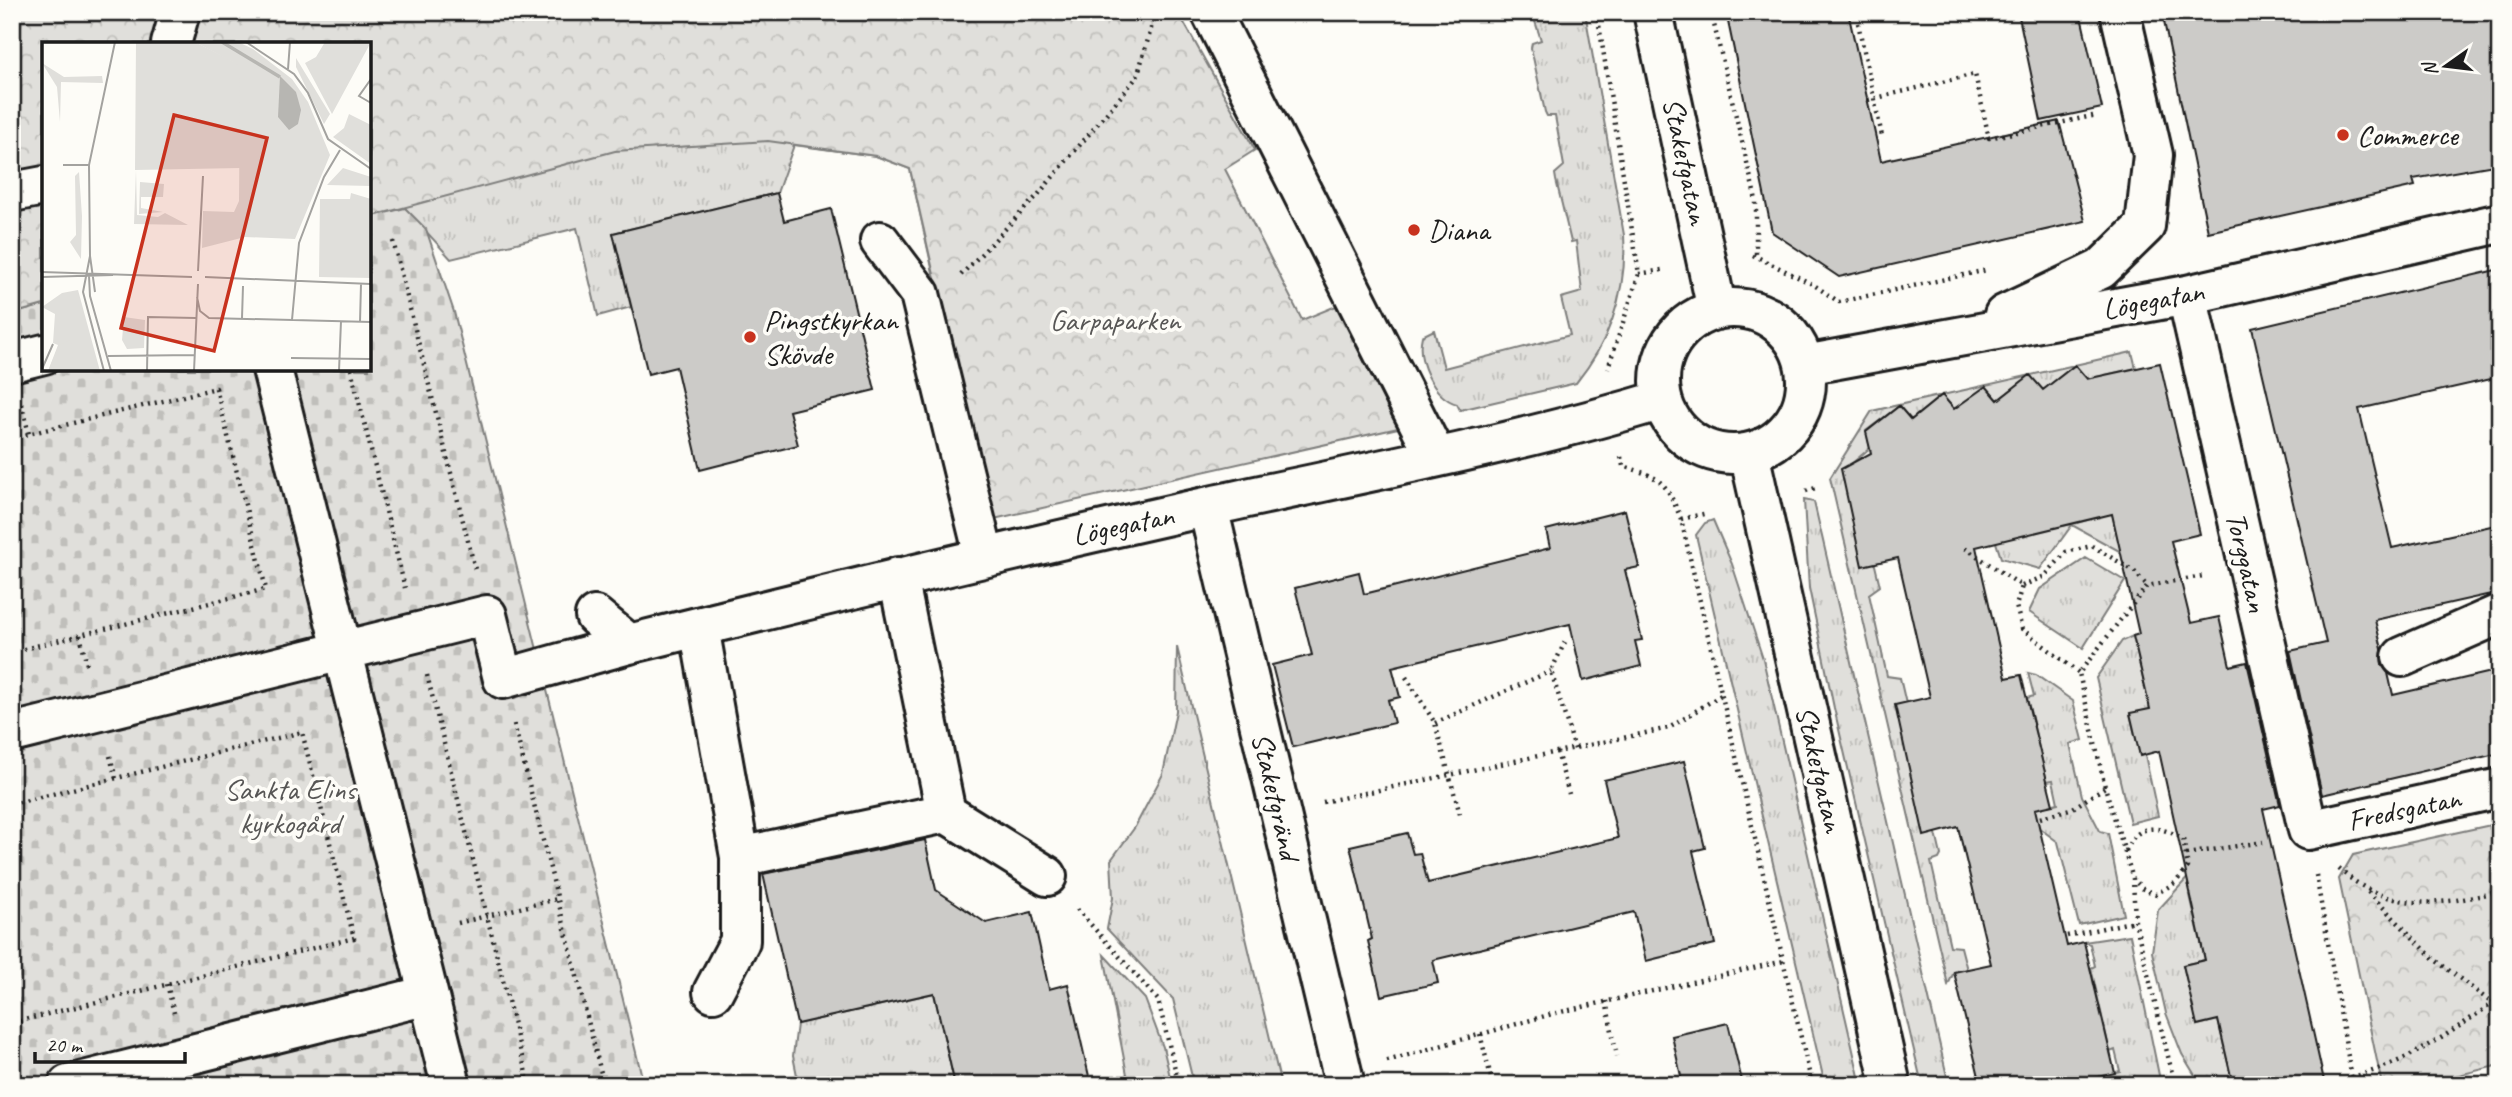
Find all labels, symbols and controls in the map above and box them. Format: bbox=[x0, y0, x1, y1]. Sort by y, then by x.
north arrow bbox=[2410, 32, 2480, 102]
inset map bbox=[42, 42, 371, 371]
text: N bbox=[2417, 58, 2444, 78]
street label: Staketgatan bbox=[1654, 94, 1718, 229]
place label: Commerce bbox=[2357, 116, 2460, 154]
marker: Commerce bbox=[2335, 127, 2351, 143]
place label: Diana bbox=[1428, 211, 1492, 249]
marker: Diana bbox=[1406, 222, 1422, 238]
street label: Lögegatan bbox=[2099, 271, 2208, 328]
place label: Pingstkyrkan Skövde bbox=[764, 301, 899, 373]
park label: Garpaparken bbox=[1050, 301, 1182, 339]
marker: Pingstkyrkan Skövde bbox=[742, 329, 758, 345]
street label: Lögegatan bbox=[1069, 495, 1178, 554]
street label: Torggatan bbox=[2217, 508, 2277, 616]
street label: Staketgatan bbox=[1787, 702, 1853, 837]
street label: Staketgränd bbox=[1243, 729, 1310, 867]
park label: Sankta Elins kyrkogård bbox=[224, 770, 358, 842]
street label: Fredsgatan bbox=[2344, 778, 2465, 839]
scale bar bbox=[35, 1020, 186, 1064]
text: 20 m bbox=[46, 1032, 84, 1058]

